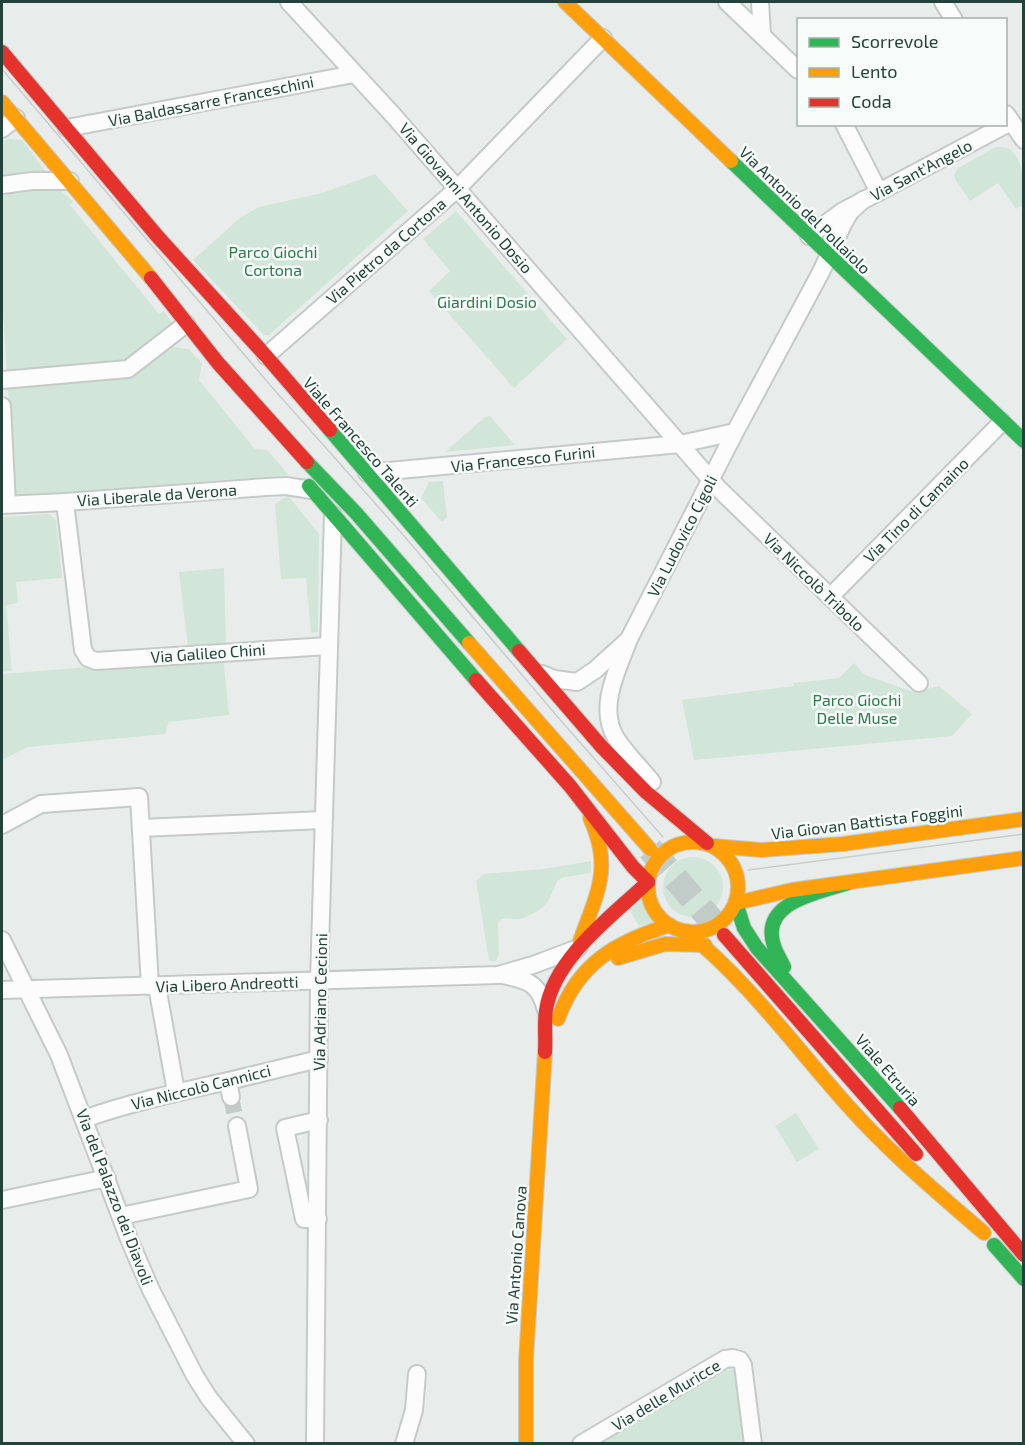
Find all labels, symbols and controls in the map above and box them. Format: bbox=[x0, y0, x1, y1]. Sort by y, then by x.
legend bbox=[797, 18, 1007, 126]
text: Scorrevole bbox=[851, 30, 938, 52]
text: Lento bbox=[851, 60, 897, 82]
street label: Via Baldassarre Franceschini bbox=[107, 71, 315, 130]
text: Coda bbox=[851, 90, 892, 112]
street label: Via Giovanni Antonio Dosio bbox=[396, 119, 537, 277]
street label: Via Sant'Angelo bbox=[867, 135, 975, 204]
street label: Via Antonio del Pollaiolo bbox=[736, 142, 875, 277]
street label: Via Pietro da Cortona bbox=[322, 193, 449, 308]
park label: Parco Giochi Cortona bbox=[229, 242, 317, 279]
park label: Giardini Dosio bbox=[437, 292, 537, 311]
street label: Viale Francesco Talenti bbox=[300, 373, 423, 511]
street label: Via Francesco Furini bbox=[450, 441, 596, 476]
street label: Via Tino di Camaino bbox=[859, 453, 972, 566]
street label: Via Ludovico Cigoli bbox=[643, 472, 720, 600]
street label: Via Liberale da Verona bbox=[76, 479, 238, 510]
street label: Via Niccolò Tribolo bbox=[760, 529, 869, 635]
street label: Via Galileo Chini bbox=[150, 639, 266, 666]
park label: Parco Giochi Delle Muse bbox=[813, 690, 901, 727]
street label: Via Giovan Battista Foggini bbox=[770, 800, 964, 843]
street label: Via Adriano Cecioni bbox=[309, 933, 330, 1071]
street label: Via Libero Andreotti bbox=[155, 972, 299, 995]
street label: Viale Etruria bbox=[852, 1030, 925, 1110]
street label: Via Niccolò Cannicci bbox=[129, 1060, 273, 1113]
street label: Via del Palazzo dei Diavoli bbox=[73, 1106, 158, 1288]
street label: Via Antonio Canova bbox=[501, 1185, 530, 1325]
street label: Via delle Muricce bbox=[608, 1355, 723, 1434]

